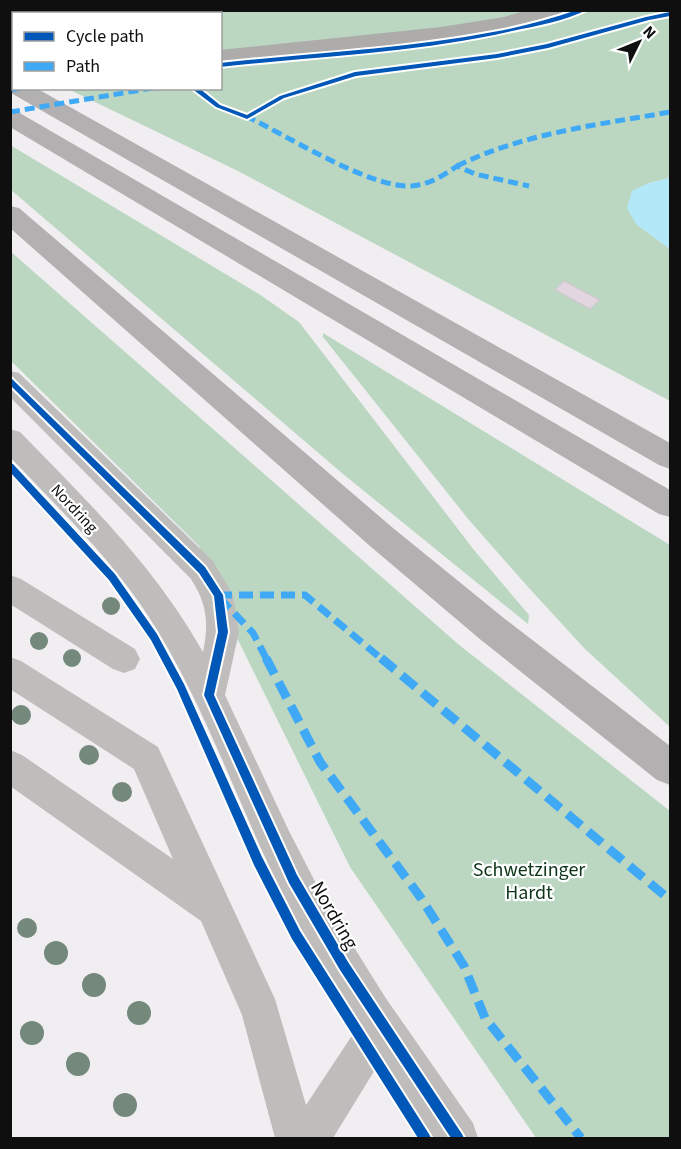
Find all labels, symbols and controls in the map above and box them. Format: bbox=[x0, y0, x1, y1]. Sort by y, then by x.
legend bbox=[12, 12, 222, 90]
north arrow bbox=[609, 12, 669, 72]
text: N bbox=[638, 21, 661, 44]
text: Cycle path bbox=[66, 24, 144, 49]
text: Path bbox=[66, 54, 100, 79]
street label: Nordring bbox=[46, 479, 103, 538]
park label: Schwetzinger Hardt bbox=[473, 856, 585, 907]
street label: Nordring bbox=[303, 876, 365, 955]

